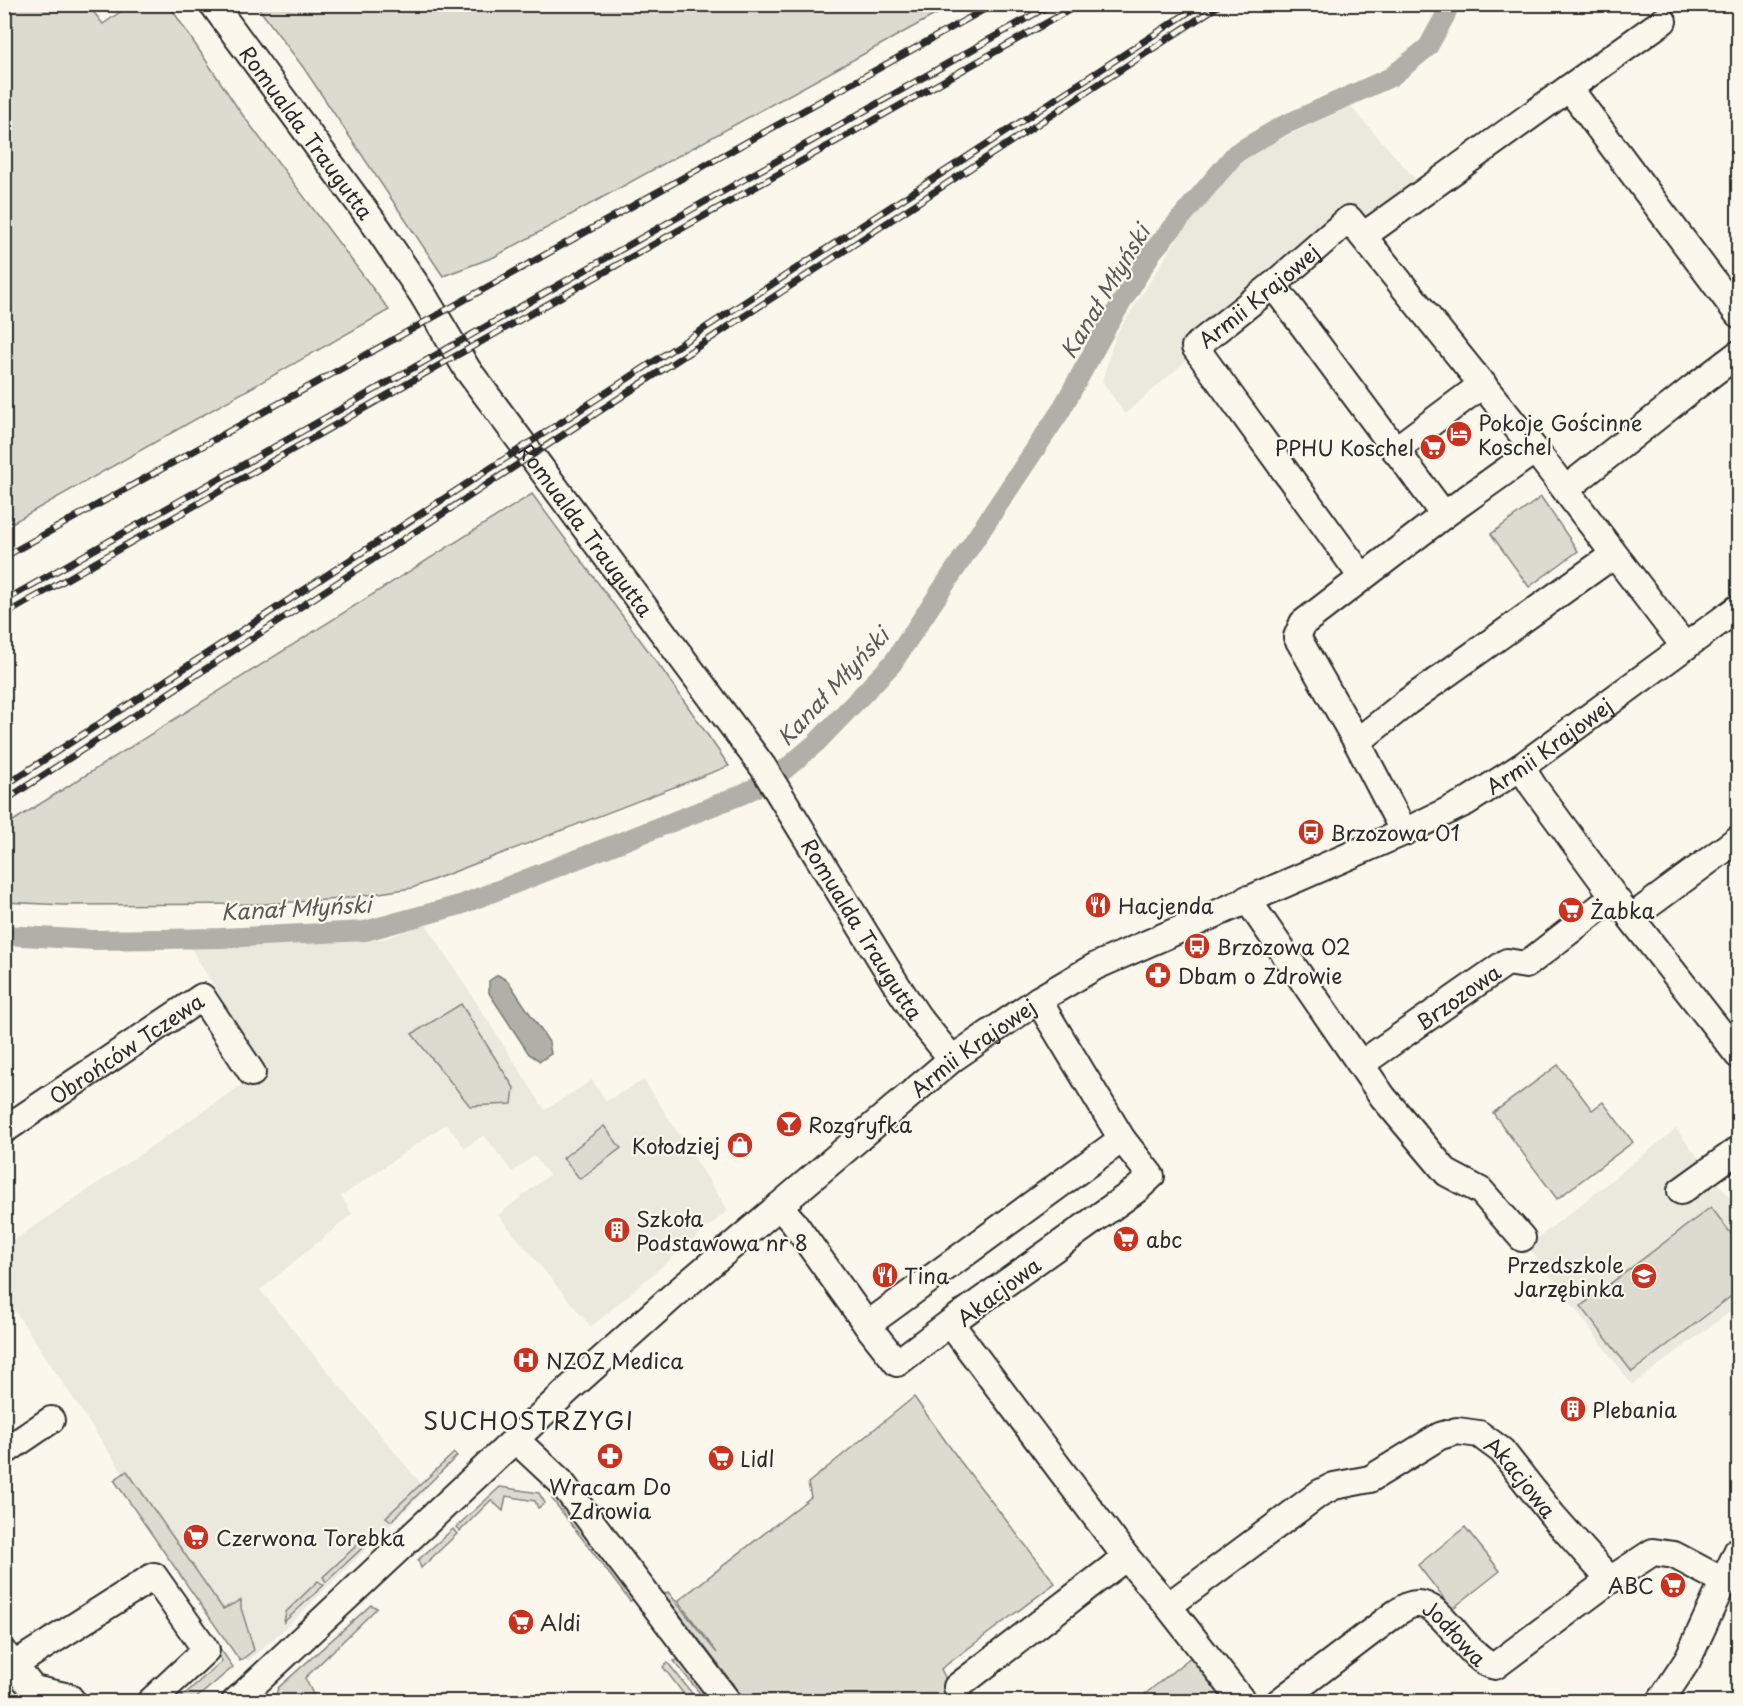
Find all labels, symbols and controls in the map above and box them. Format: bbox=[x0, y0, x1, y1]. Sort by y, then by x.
street label: Romualda Traugutta bbox=[232, 38, 382, 226]
water label: Kanał Młyński bbox=[1051, 215, 1158, 364]
street label: Armii Krajowej bbox=[1191, 236, 1326, 355]
place label: Pokoje Gościnne Koschel bbox=[1478, 406, 1642, 462]
hotel icon: Pokoje Gościnne Koschel bbox=[1444, 419, 1474, 449]
place label: PPHU Koschel bbox=[1274, 431, 1414, 463]
supermarket icon: PPHU Koschel bbox=[1418, 432, 1448, 462]
street label: Romualda Traugutta bbox=[511, 436, 662, 623]
water label: Kanał Młyński bbox=[769, 618, 897, 752]
street label: Armii Krajowej bbox=[1479, 689, 1619, 802]
place label: Brzozowa 01 bbox=[1330, 816, 1460, 848]
bus stop icon: Brzozowa 01 bbox=[1296, 817, 1326, 847]
street label: Romualda Traugutta bbox=[794, 832, 931, 1026]
water label: Kanał Młyński bbox=[220, 886, 375, 927]
place label: Hacjenda bbox=[1118, 889, 1214, 921]
restaurant icon: Hacjenda bbox=[1083, 890, 1113, 920]
place label: Żabka bbox=[1590, 894, 1654, 926]
supermarket icon: Żabka bbox=[1556, 895, 1586, 925]
place label: Brzozowa 02 bbox=[1216, 930, 1351, 962]
bus stop icon: Brzozowa 02 bbox=[1182, 931, 1212, 961]
street label: Brzozowa bbox=[1409, 955, 1507, 1037]
place label: Dbam o Zdrowie bbox=[1178, 959, 1342, 991]
pharmacy icon: Dbam o Zdrowie bbox=[1143, 960, 1173, 990]
street label: Obrońców Tczewa bbox=[42, 985, 210, 1111]
street label: Armii Krajowej bbox=[903, 990, 1042, 1104]
place label: Rozgryfka bbox=[808, 1108, 912, 1140]
bar icon: Rozgryfka bbox=[774, 1109, 804, 1139]
place label: Kołodziej bbox=[632, 1129, 720, 1161]
shop icon: Kołodziej bbox=[725, 1130, 755, 1160]
place label: Szkoła Podstawowa nr 8 bbox=[636, 1202, 808, 1258]
building icon: Szkoła Podstawowa nr 8 bbox=[602, 1215, 632, 1245]
place label: abc bbox=[1146, 1223, 1182, 1255]
supermarket icon: abc bbox=[1111, 1224, 1141, 1254]
place label: Przedszkole Jarzębinka bbox=[1507, 1248, 1624, 1304]
street label: Akacjowa bbox=[949, 1249, 1047, 1333]
place label: Tina bbox=[904, 1259, 950, 1291]
restaurant icon: Tina bbox=[870, 1260, 900, 1290]
school or university icon: Przedszkole Jarzębinka bbox=[1629, 1261, 1659, 1291]
place label: NZOZ Medica bbox=[546, 1344, 684, 1376]
hospital icon: NZOZ Medica bbox=[511, 1345, 541, 1375]
place label: Plebania bbox=[1592, 1393, 1677, 1425]
building icon: Plebania bbox=[1558, 1394, 1588, 1424]
district label: SUCHOSTRZYGI bbox=[423, 1402, 635, 1438]
street label: Akacjowa bbox=[1478, 1428, 1564, 1524]
pharmacy icon: Wracam Do Zdrowia bbox=[595, 1441, 625, 1471]
place label: Lidl bbox=[740, 1442, 775, 1474]
supermarket icon: Lidl bbox=[706, 1443, 736, 1473]
place label: Wracam Do Zdrowia bbox=[549, 1470, 671, 1526]
place label: Czerwona Torebka bbox=[216, 1521, 405, 1553]
supermarket icon: Czerwona Torebka bbox=[181, 1522, 211, 1552]
place label: ABC bbox=[1608, 1569, 1654, 1601]
supermarket icon: ABC bbox=[1658, 1570, 1688, 1600]
street label: Jodłowa bbox=[1417, 1591, 1494, 1674]
place label: Aldi bbox=[540, 1606, 581, 1638]
supermarket icon: Aldi bbox=[506, 1607, 536, 1637]

